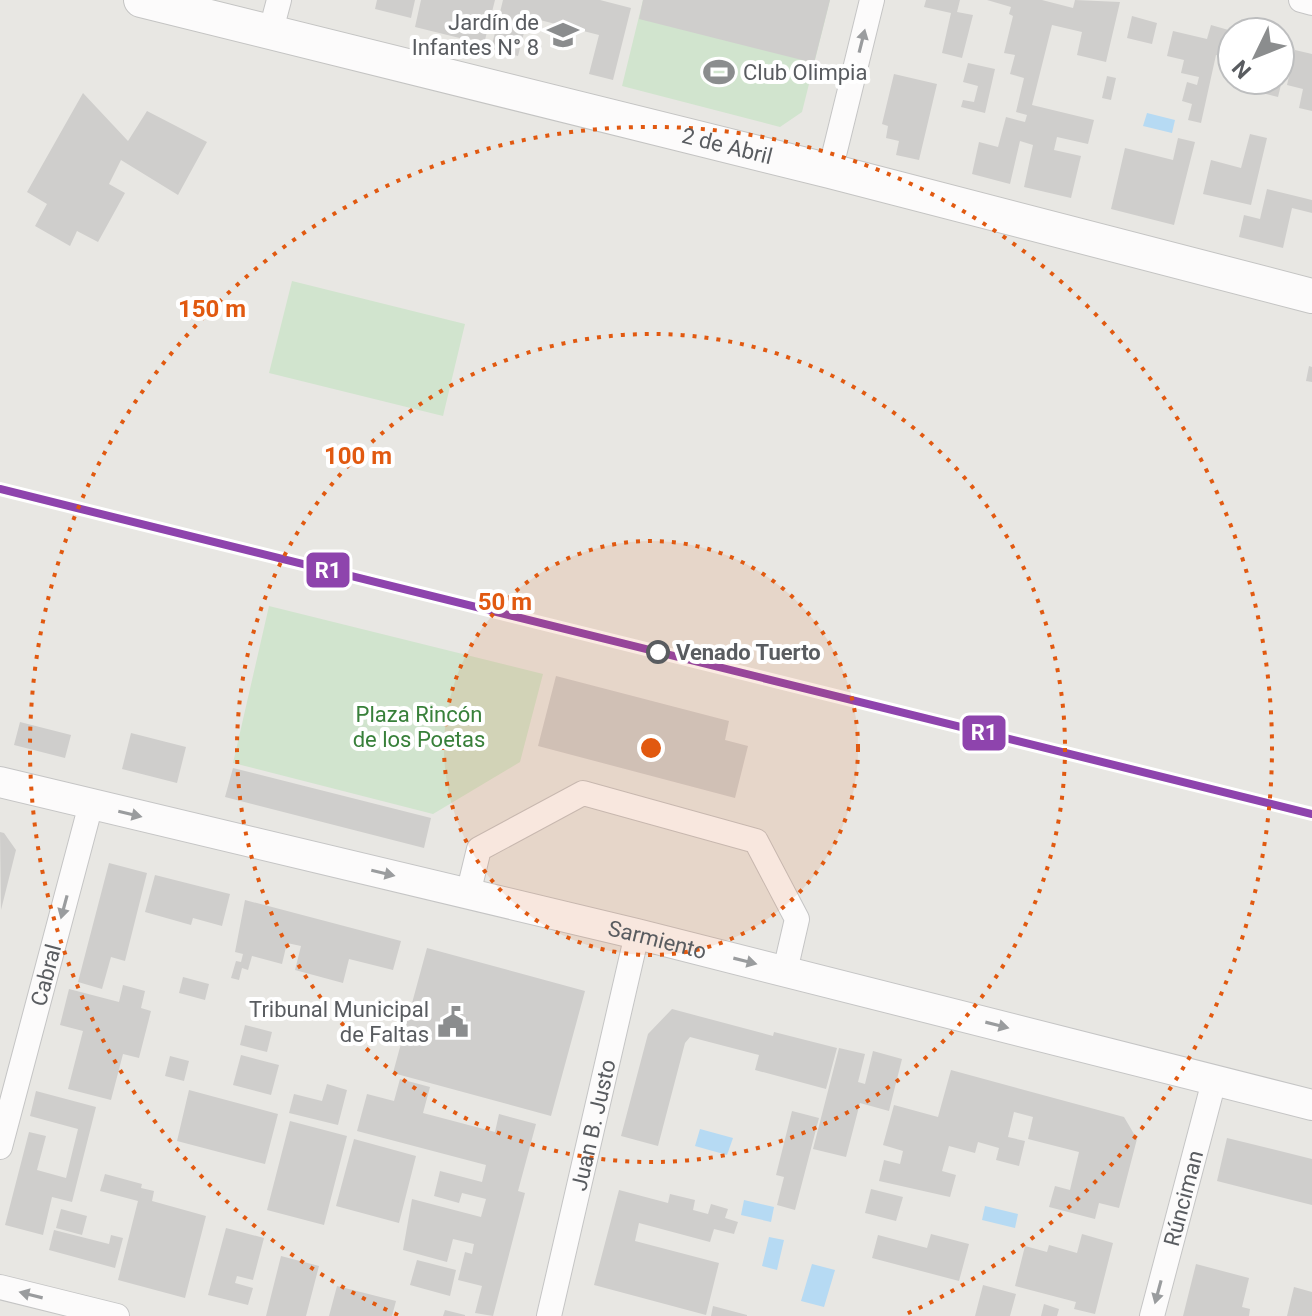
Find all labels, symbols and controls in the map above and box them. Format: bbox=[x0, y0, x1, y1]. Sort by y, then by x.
place label: Jardín de Infantes N° 8 bbox=[412, 10, 539, 60]
north arrow bbox=[1216, 16, 1296, 96]
school or university icon: Jardín de Infantes N° 8 bbox=[546, 18, 580, 52]
one-way arrow bbox=[856, 28, 869, 53]
sports icon: Club Olimpia bbox=[702, 55, 736, 89]
text: N bbox=[1227, 55, 1256, 84]
place label: Club Olimpia bbox=[743, 60, 867, 85]
street label: 2 de Abril bbox=[679, 122, 775, 169]
text: 150 m bbox=[178, 295, 246, 323]
text: 100 m bbox=[324, 442, 392, 470]
line badge: R1 bbox=[305, 551, 351, 589]
text: R1 bbox=[315, 558, 341, 583]
text: 50 m bbox=[478, 588, 532, 616]
place label: Venado Tuerto bbox=[676, 640, 821, 665]
marker: Venado Tuerto bbox=[647, 641, 669, 663]
park label: Plaza Rincón de los Poetas bbox=[353, 702, 485, 752]
line badge: R1 bbox=[961, 714, 1007, 752]
text: R1 bbox=[971, 720, 997, 745]
centre of rings bbox=[637, 734, 665, 762]
one-way arrow bbox=[118, 808, 143, 820]
one-way arrow bbox=[371, 868, 396, 880]
one-way arrow bbox=[57, 894, 69, 919]
street label: Sarmiento bbox=[606, 915, 709, 964]
street label: Cabral bbox=[25, 941, 66, 1009]
one-way arrow bbox=[732, 955, 757, 968]
place label: Tribunal Municipal de Faltas bbox=[249, 997, 429, 1047]
public building icon: Tribunal Municipal de Faltas bbox=[436, 1005, 470, 1039]
one-way arrow bbox=[984, 1020, 1009, 1032]
street label: Juan B. Justo bbox=[566, 1057, 620, 1193]
street label: Rúnciman bbox=[1159, 1147, 1208, 1249]
one-way arrow bbox=[1152, 1279, 1164, 1304]
one-way arrow bbox=[19, 1288, 44, 1300]

